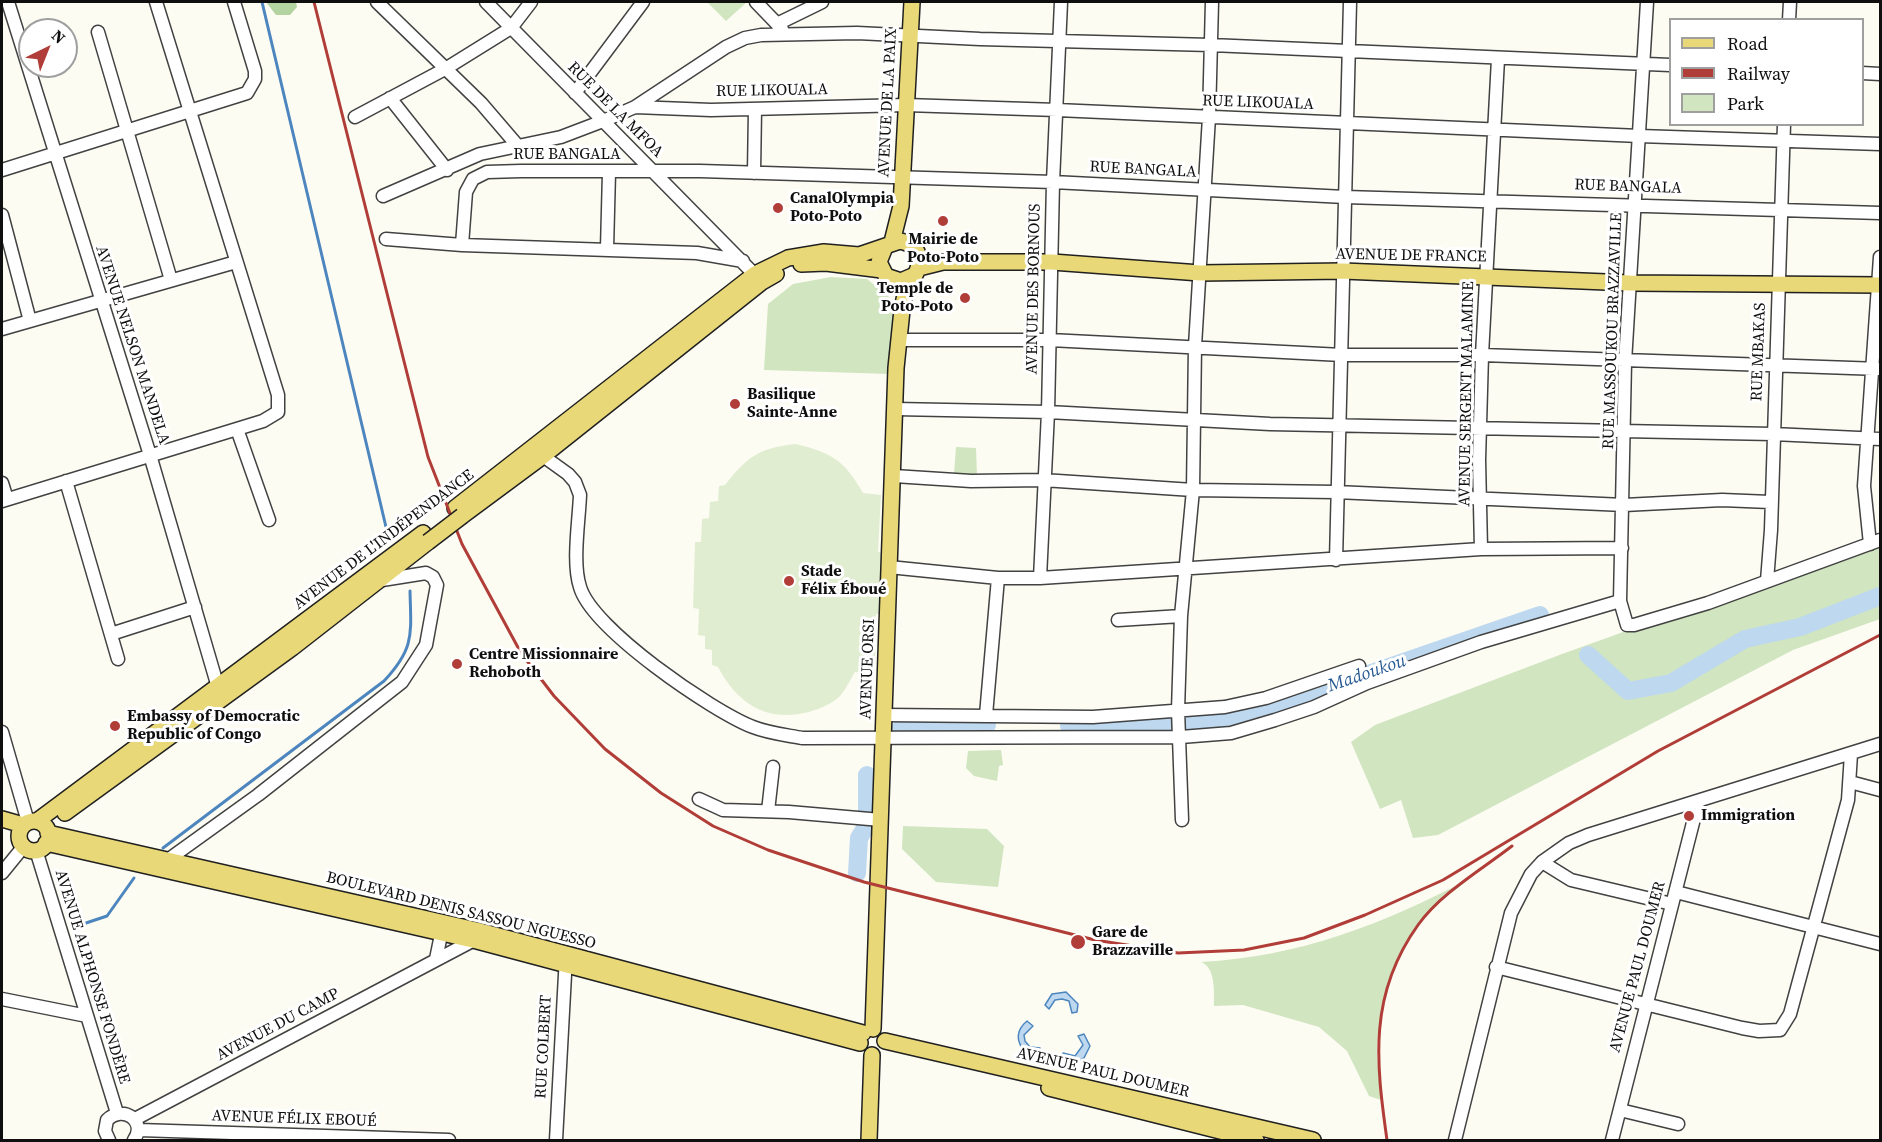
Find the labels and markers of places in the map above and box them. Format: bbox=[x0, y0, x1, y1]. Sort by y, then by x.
place label: CanalOlympia Poto-Poto bbox=[790, 189, 894, 227]
marker: CanalOlympia Poto-Poto bbox=[771, 201, 785, 215]
marker: Mairie de Poto-Poto bbox=[936, 214, 950, 228]
place label: Mairie de Poto-Poto bbox=[907, 230, 979, 268]
place label: Temple de Poto-Poto bbox=[877, 279, 953, 317]
marker: Temple de Poto-Poto bbox=[958, 291, 972, 305]
place label: Basilique Sainte-Anne bbox=[747, 385, 837, 423]
marker: Basilique Sainte-Anne bbox=[728, 397, 742, 411]
place label: Stade Félix Éboué bbox=[801, 562, 886, 600]
marker: Stade Félix Éboué bbox=[782, 574, 796, 588]
place label: Centre Missionnaire Rehoboth bbox=[469, 645, 618, 683]
marker: Centre Missionnaire Rehoboth bbox=[450, 657, 464, 671]
place label: Embassy of Democratic Republic of Congo bbox=[127, 707, 300, 745]
marker: Embassy of Democratic Republic of Congo bbox=[108, 719, 122, 733]
place label: Immigration bbox=[1701, 806, 1795, 826]
marker: Immigration bbox=[1682, 809, 1696, 823]
place label: Gare de Brazzaville bbox=[1092, 923, 1173, 961]
marker: Gare de Brazzaville bbox=[1069, 933, 1087, 951]

